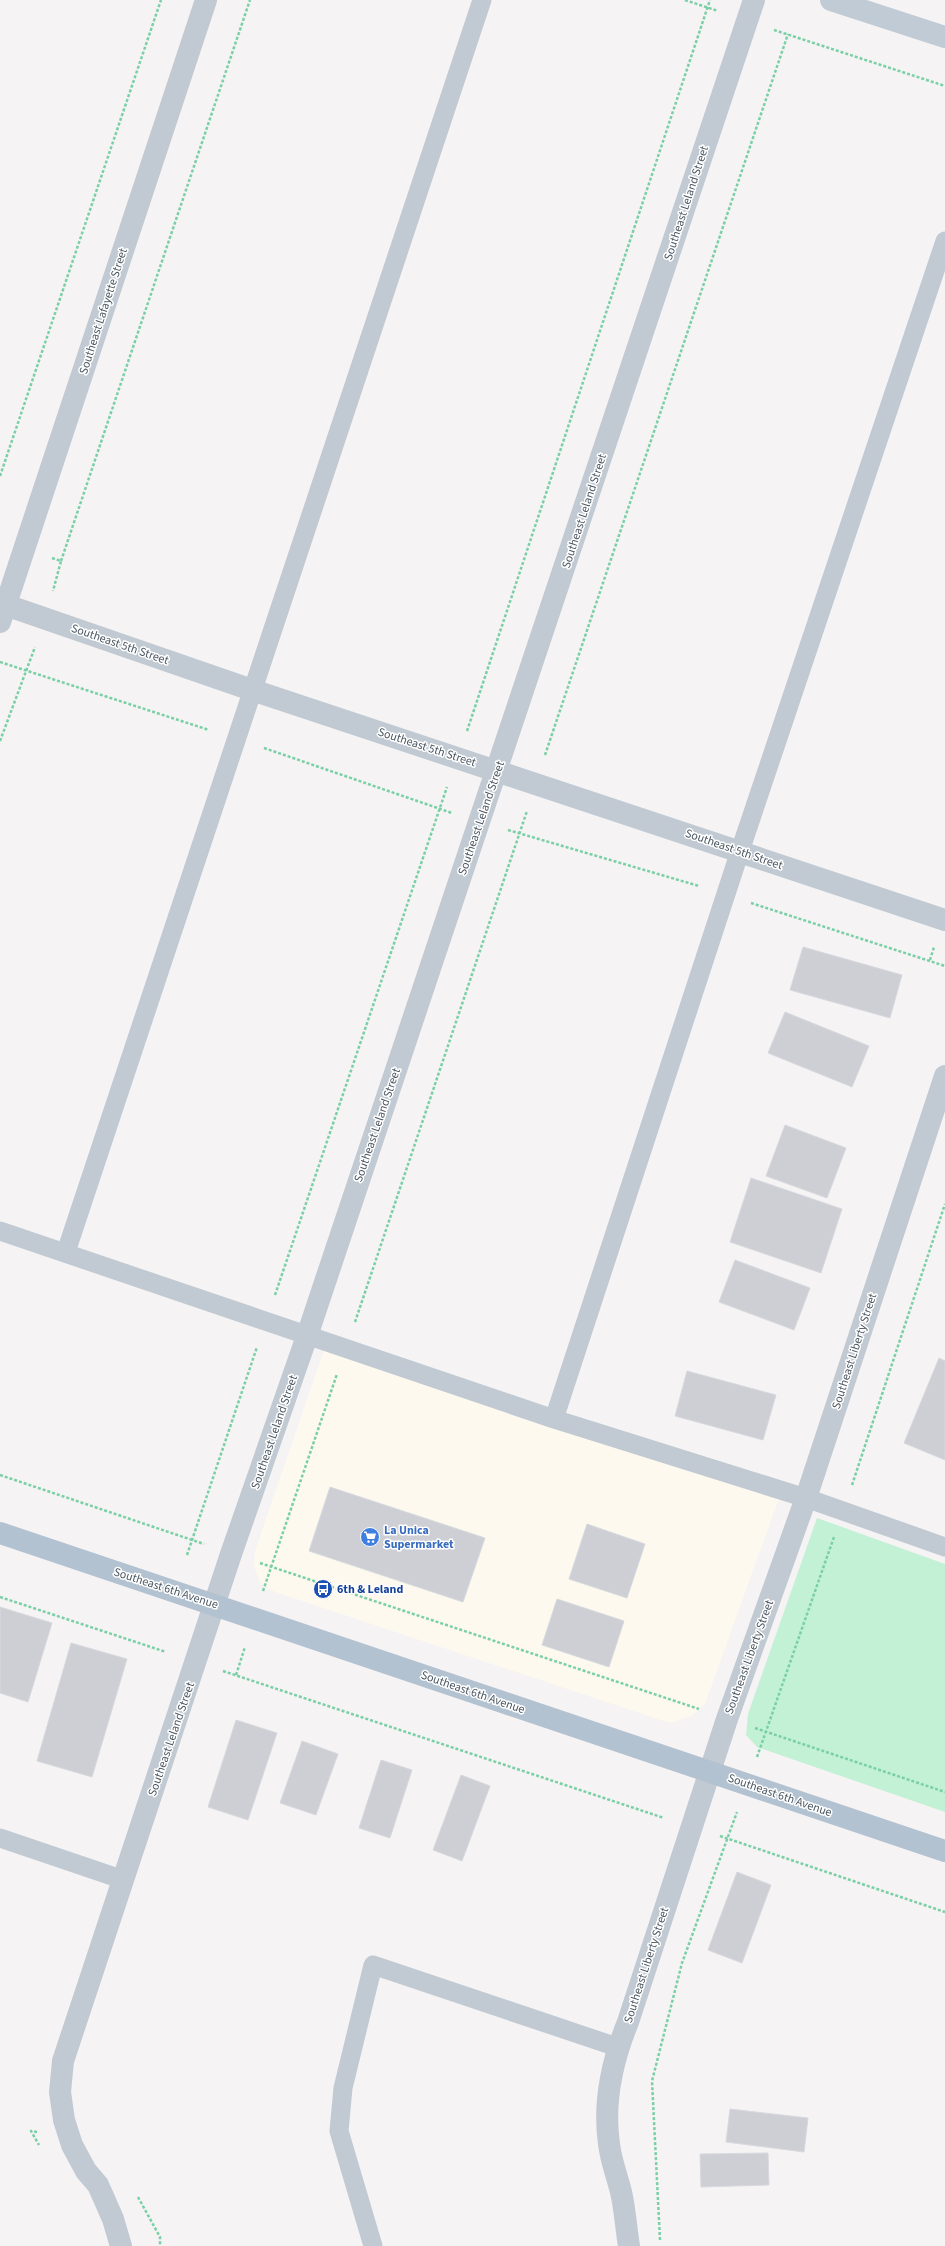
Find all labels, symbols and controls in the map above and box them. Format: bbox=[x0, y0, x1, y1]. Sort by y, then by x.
street label: Southeast Leland Street bbox=[660, 144, 713, 263]
street label: Southeast Lafayette Street bbox=[75, 246, 132, 376]
street label: Southeast Leland Street bbox=[558, 452, 611, 571]
street label: Southeast 5th Street bbox=[69, 620, 171, 669]
street label: Southeast 5th Street bbox=[376, 724, 478, 771]
street label: Southeast Leland Street bbox=[454, 759, 509, 877]
street label: Southeast 5th Street bbox=[683, 825, 785, 874]
street label: Southeast Leland Street bbox=[350, 1066, 405, 1184]
street label: Southeast Liberty Street bbox=[828, 1291, 881, 1411]
street label: Southeast Leland Street bbox=[247, 1373, 302, 1491]
place label: La Unica Supermarket bbox=[384, 1522, 454, 1553]
supermarket icon: La Unica Supermarket bbox=[359, 1526, 381, 1548]
street label: Southeast 6th Avenue bbox=[111, 1564, 220, 1613]
bus stop icon: 6th & Leland bbox=[312, 1578, 334, 1600]
place label: 6th & Leland bbox=[337, 1581, 403, 1598]
street label: Southeast Liberty Street bbox=[721, 1598, 778, 1717]
street label: Southeast 6th Avenue bbox=[419, 1667, 527, 1718]
street label: Southeast Leland Street bbox=[144, 1680, 199, 1798]
street label: Southeast 6th Avenue bbox=[726, 1770, 834, 1821]
street label: Southeast Liberty Street bbox=[620, 1905, 673, 2025]

